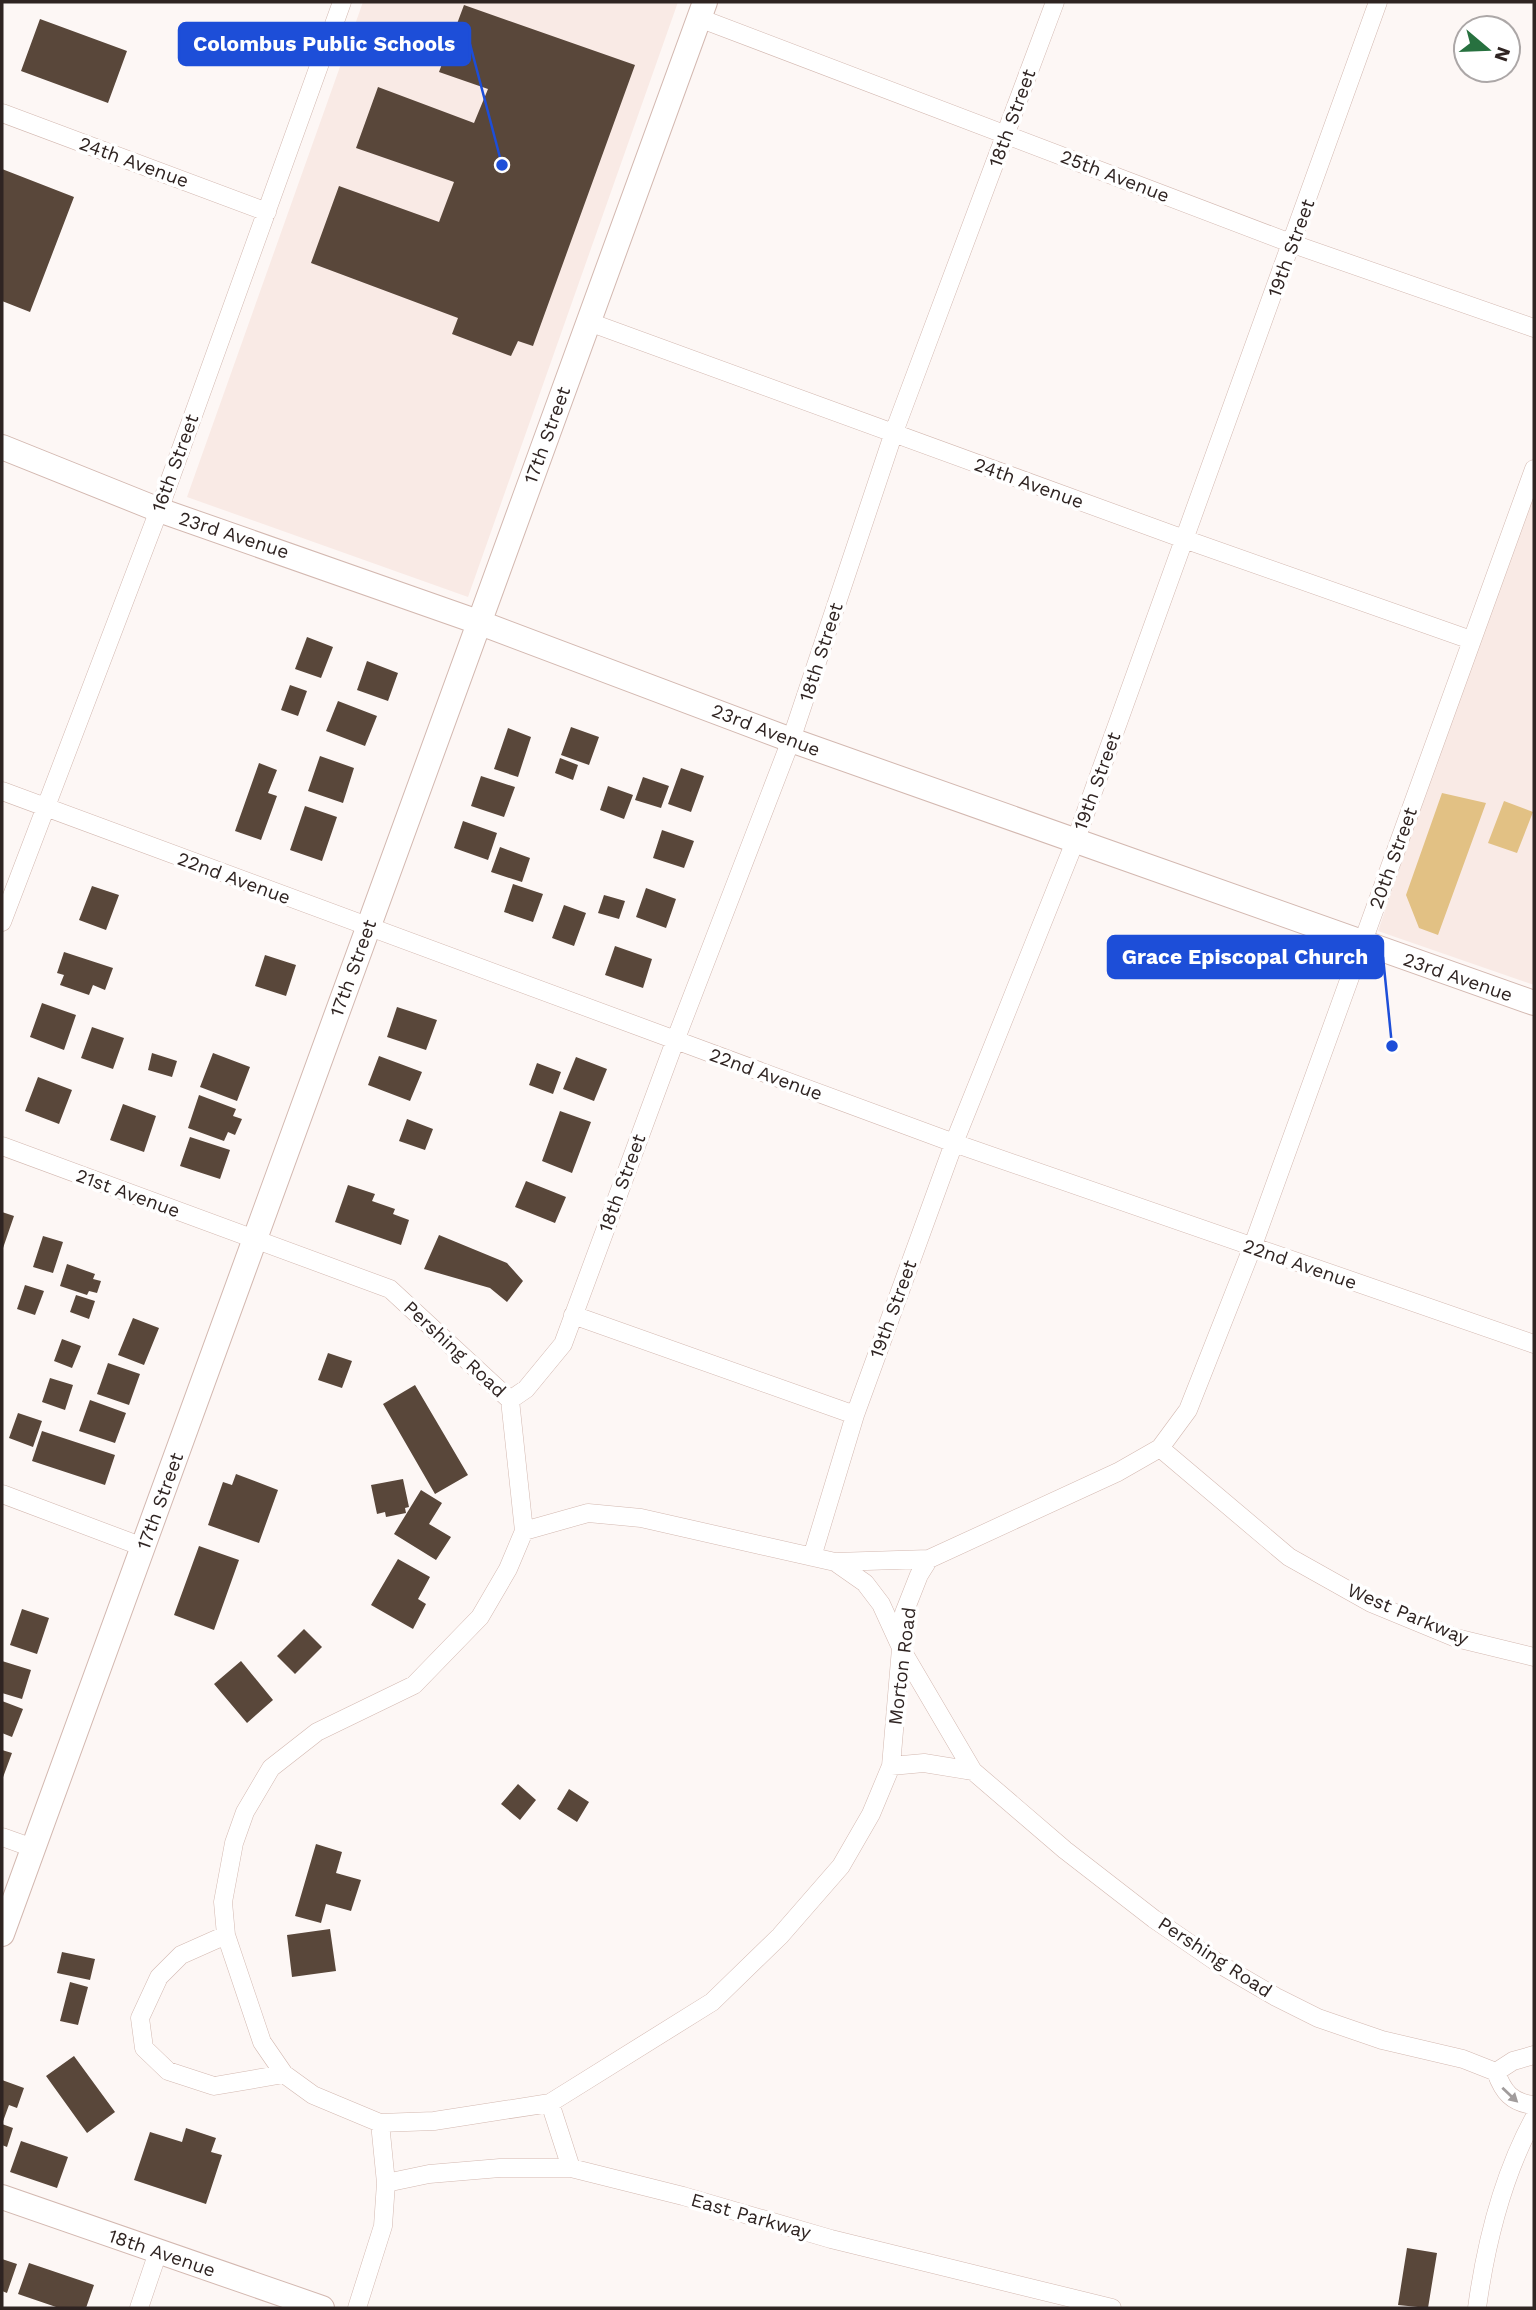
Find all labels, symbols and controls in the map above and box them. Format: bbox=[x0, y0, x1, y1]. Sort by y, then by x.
north arrow bbox=[1452, 14, 1522, 84]
callout: Colombus Public Schools bbox=[179, 23, 470, 65]
text: Colombus Public Schools bbox=[193, 31, 455, 56]
text: N bbox=[1489, 44, 1516, 65]
street label: 18th Street bbox=[984, 66, 1040, 170]
street label: 24th Avenue bbox=[76, 132, 192, 192]
street label: 25th Avenue bbox=[1057, 145, 1173, 207]
street label: 19th Street bbox=[1263, 196, 1319, 300]
street label: 17th Street bbox=[519, 383, 575, 487]
street label: 16th Street bbox=[147, 411, 203, 515]
street label: 24th Avenue bbox=[971, 453, 1087, 513]
street label: 23rd Avenue bbox=[176, 506, 292, 564]
street label: 18th Street bbox=[794, 600, 848, 704]
street label: 23rd Avenue bbox=[708, 699, 824, 761]
street label: 19th Street bbox=[1069, 729, 1125, 833]
street label: 20th Street bbox=[1364, 804, 1422, 912]
street label: 22nd Avenue bbox=[174, 847, 294, 909]
street label: 17th Street bbox=[325, 916, 381, 1020]
callout: Grace Episcopal Church bbox=[1108, 936, 1383, 978]
text: Grace Episcopal Church bbox=[1122, 944, 1368, 969]
street label: 23rd Avenue bbox=[1400, 947, 1516, 1007]
street label: 22nd Avenue bbox=[706, 1043, 826, 1105]
street label: 18th Street bbox=[594, 1131, 650, 1235]
street label: 21st Avenue bbox=[73, 1163, 183, 1223]
street label: 22nd Avenue bbox=[1240, 1234, 1360, 1294]
street label: 19th Street bbox=[865, 1257, 921, 1361]
street label: Pershing Road bbox=[399, 1296, 511, 1402]
street label: 17th Street bbox=[132, 1449, 188, 1553]
street label: West Parkway bbox=[1344, 1578, 1472, 1650]
street label: Morton Road bbox=[883, 1606, 921, 1726]
street label: Pershing Road bbox=[1154, 1912, 1276, 2002]
one-way arrow bbox=[1501, 2087, 1519, 2103]
street label: East Parkway bbox=[688, 2188, 814, 2244]
street label: 18th Avenue bbox=[105, 2224, 219, 2282]

